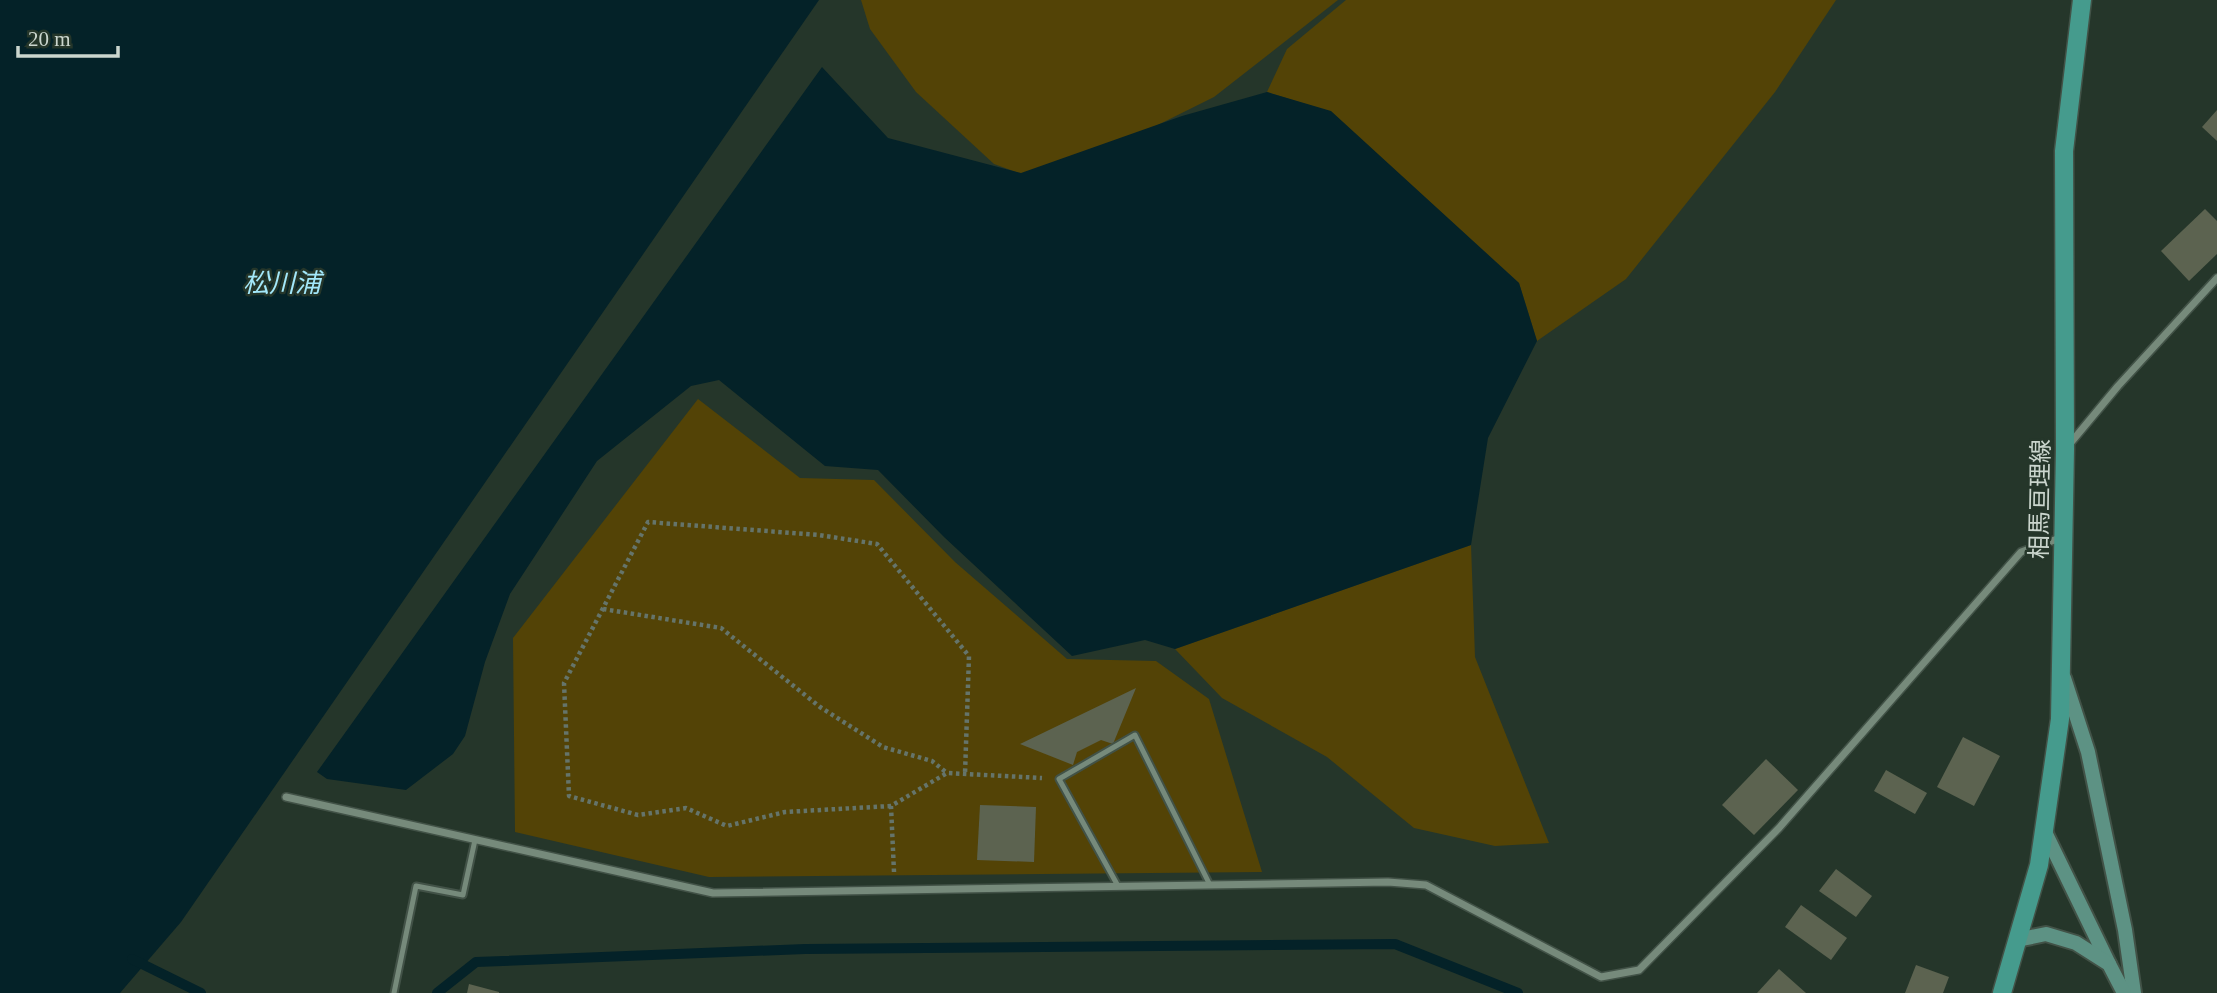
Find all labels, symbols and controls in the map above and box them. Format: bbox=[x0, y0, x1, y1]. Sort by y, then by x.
scale bar bbox=[18, 14, 117, 58]
text: 20 m bbox=[28, 27, 71, 51]
water label: 松川浦 bbox=[243, 269, 325, 298]
street label: 相馬亘理線 bbox=[2026, 439, 2054, 559]

